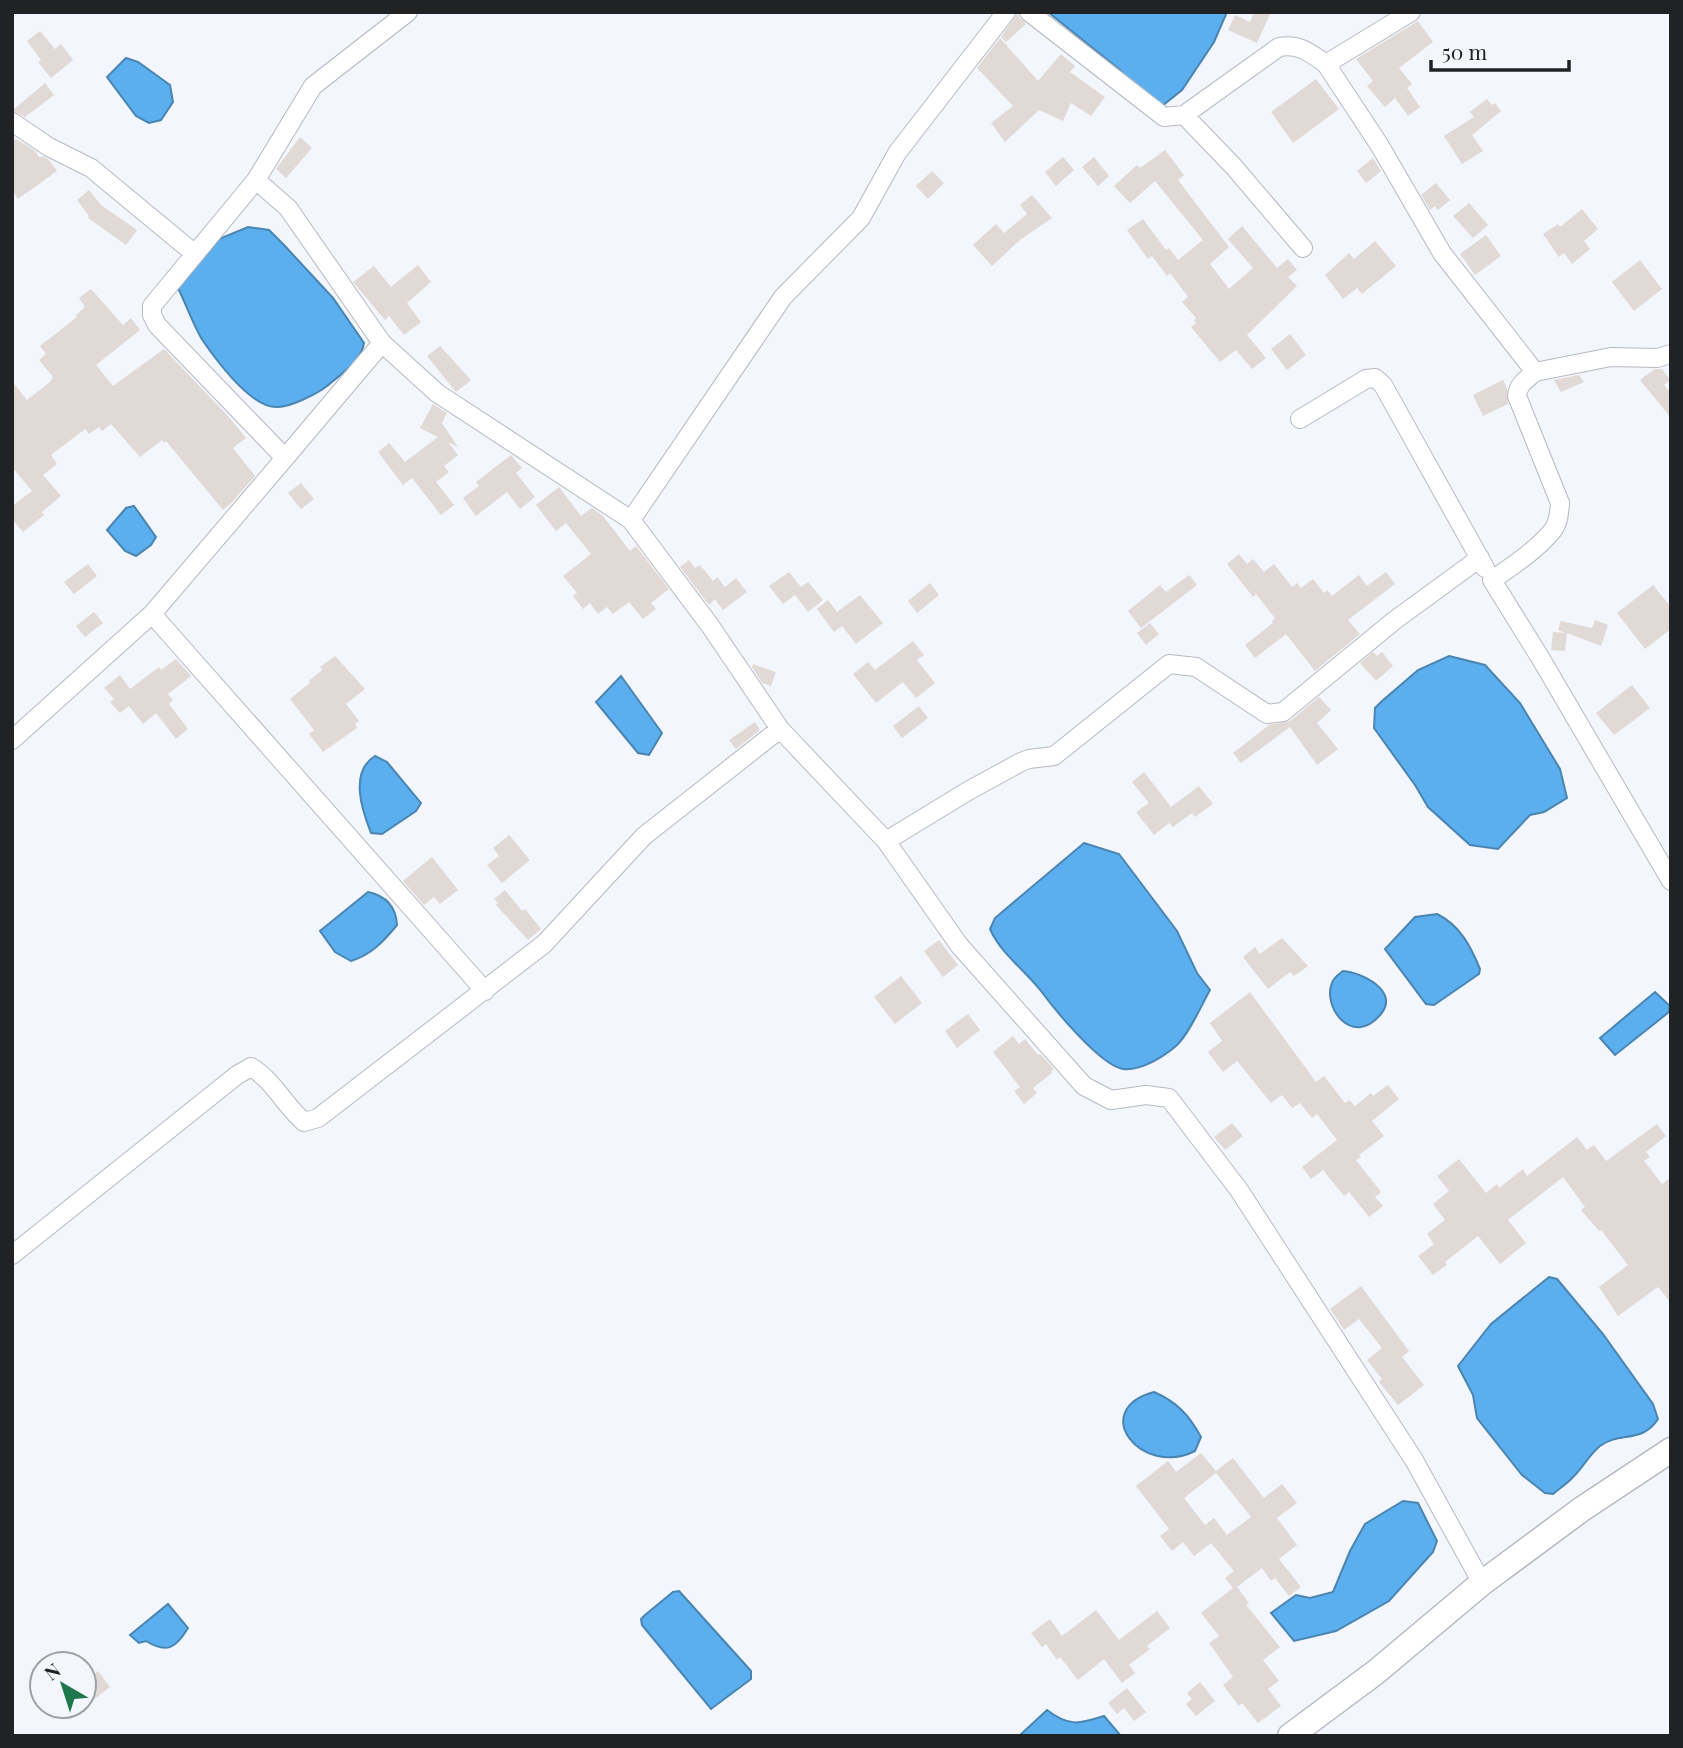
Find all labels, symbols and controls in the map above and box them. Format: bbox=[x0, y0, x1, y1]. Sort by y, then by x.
scale bar bbox=[1431, 28, 1569, 72]
text: 50 m bbox=[1442, 37, 1488, 65]
north arrow bbox=[28, 1650, 98, 1720]
text: N bbox=[38, 1656, 65, 1685]

